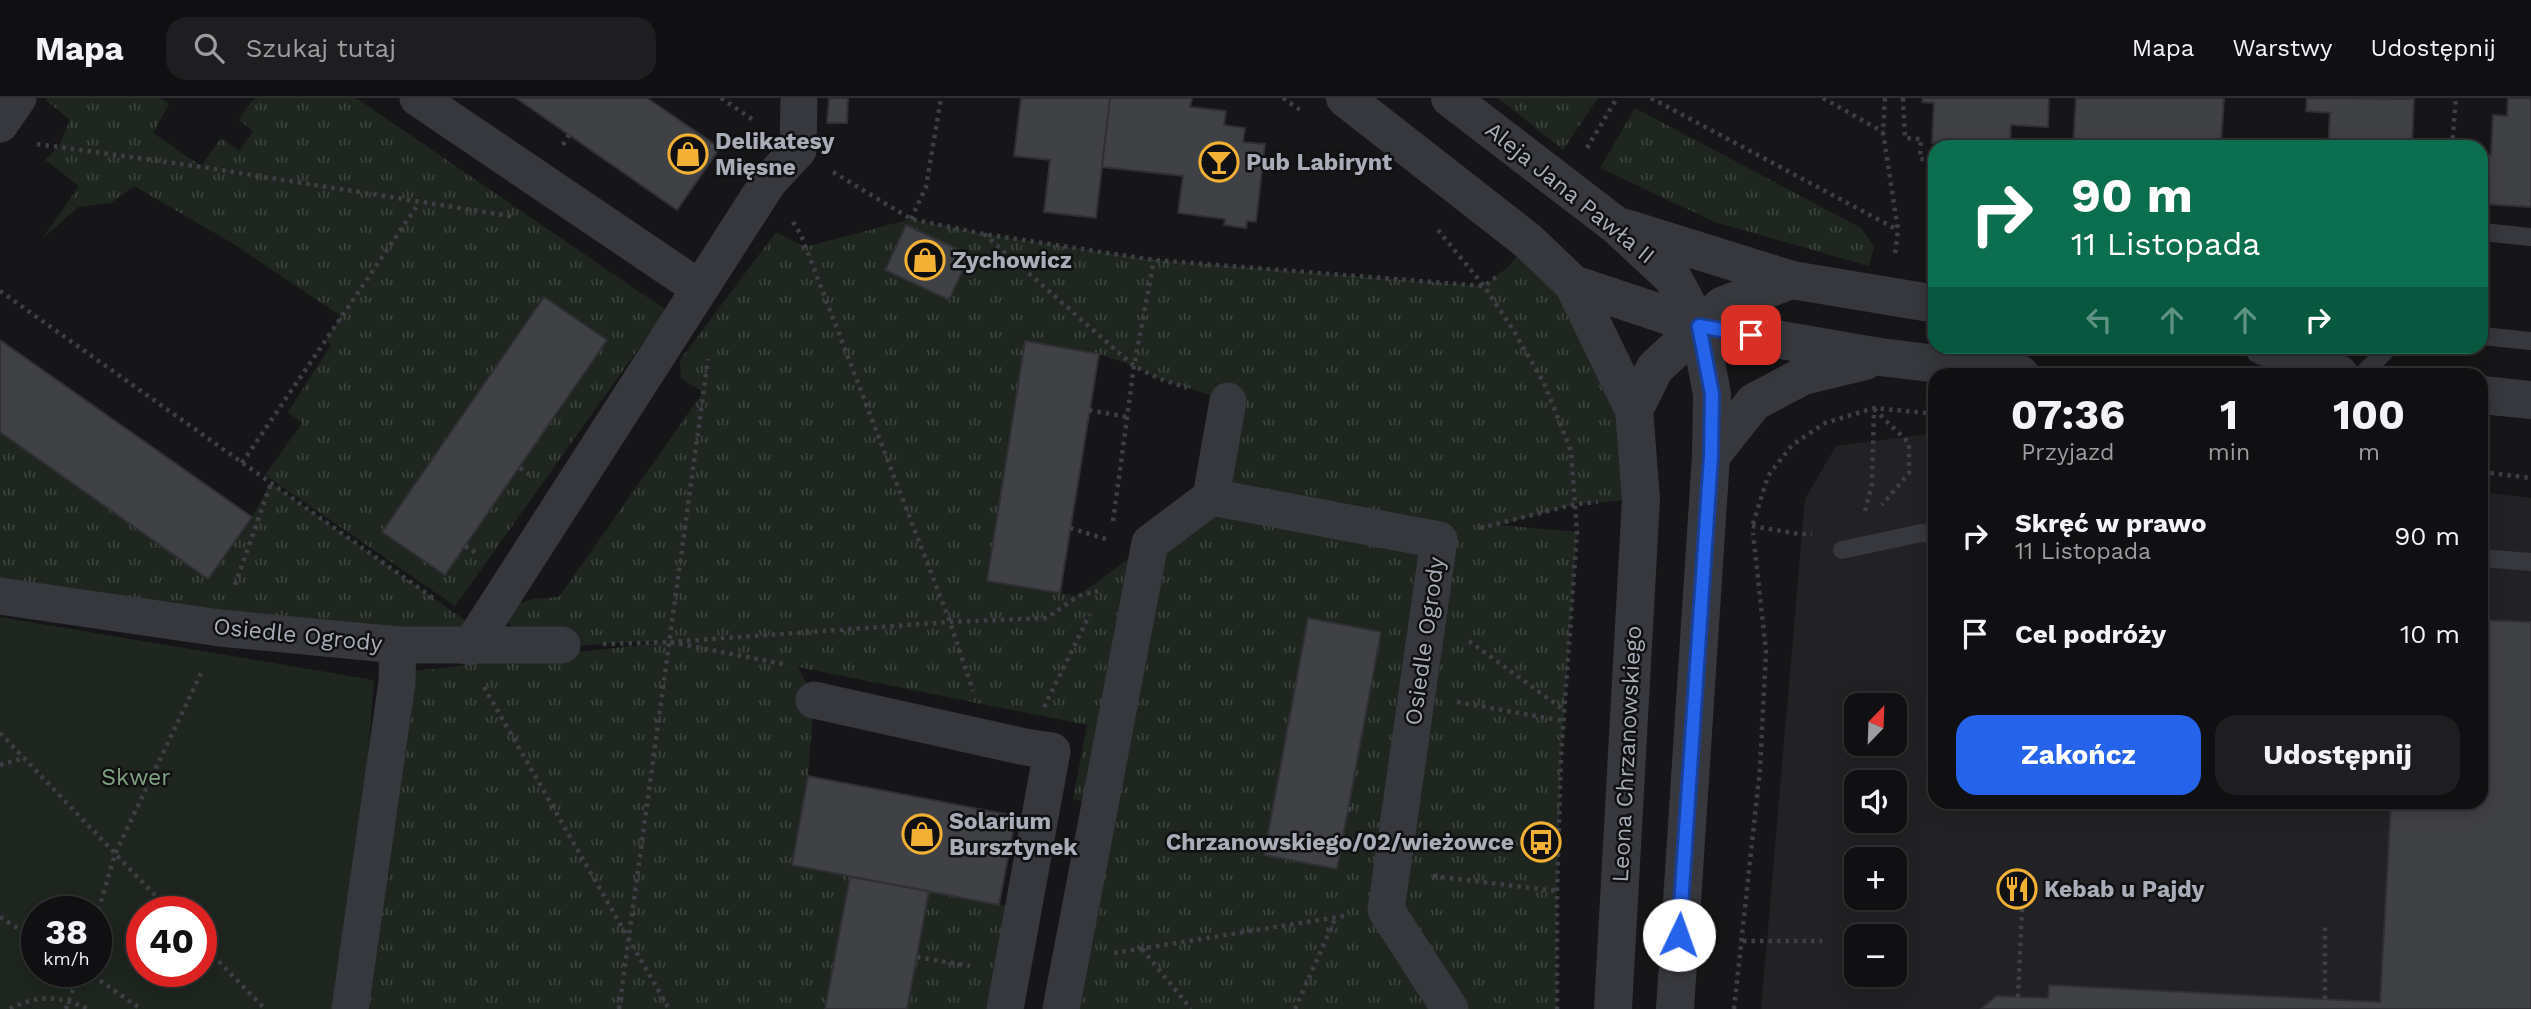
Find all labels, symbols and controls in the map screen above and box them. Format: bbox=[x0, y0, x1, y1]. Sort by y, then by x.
search box bbox=[166, 17, 656, 80]
text: Mapa bbox=[35, 29, 124, 68]
icon: search bbox=[190, 29, 228, 67]
text: Szukaj tutaj bbox=[246, 33, 396, 63]
text: Mapa bbox=[2132, 34, 2194, 62]
text: Warstwy bbox=[2232, 34, 2333, 62]
text: Udostępnij bbox=[2371, 34, 2496, 62]
street label: Aleja Jana Pawła II bbox=[1480, 116, 1660, 270]
place label: Delikatesy Mięsne bbox=[715, 128, 834, 181]
shop icon: Delikatesy Mięsne bbox=[667, 133, 709, 175]
bar icon: Pub Labirynt bbox=[1198, 141, 1240, 183]
place label: Pub Labirynt bbox=[1246, 149, 1392, 176]
text: 90 m bbox=[2071, 166, 2193, 224]
icon: right bbox=[1956, 168, 2047, 259]
text: 11 Listopada bbox=[2071, 225, 2260, 263]
shop icon: Zychowicz bbox=[904, 239, 946, 281]
place label: Zychowicz bbox=[952, 247, 1072, 274]
icon: left bbox=[2080, 301, 2118, 339]
icon: ahead bbox=[2153, 301, 2191, 339]
icon: ahead bbox=[2226, 301, 2264, 339]
icon: right bbox=[2299, 301, 2337, 339]
pin bbox=[1721, 305, 1781, 365]
icon: arrive bbox=[1732, 316, 1770, 354]
text: 07:36 bbox=[2011, 390, 2125, 439]
text: 1 bbox=[2220, 390, 2238, 439]
text: 100 bbox=[2333, 390, 2405, 439]
text: Przyjazd bbox=[2021, 439, 2115, 466]
text: min bbox=[2208, 439, 2250, 466]
text: m bbox=[2358, 439, 2380, 466]
text: Skręć w prawo bbox=[2015, 508, 2207, 538]
icon: right bbox=[1956, 517, 1994, 555]
text: 90 m bbox=[2394, 521, 2460, 551]
text: 11 Listopada bbox=[2015, 538, 2151, 565]
street label: Osiedle Ogrody bbox=[1400, 555, 1450, 727]
street label: Osiedle Ogrody bbox=[212, 613, 384, 657]
icon: arrive bbox=[1956, 615, 1994, 653]
text: Cel podróży bbox=[2015, 619, 2166, 649]
text: 10 m bbox=[2400, 619, 2460, 649]
street label: Leona Chrzanowskiego bbox=[1607, 625, 1647, 883]
north arrow bbox=[1844, 693, 1908, 756]
map controls bbox=[1844, 693, 1907, 987]
button: Zakończ bbox=[1956, 715, 2201, 795]
button: Udostępnij bbox=[2215, 715, 2460, 795]
park label: Skwer bbox=[101, 764, 171, 791]
button: sound bbox=[1844, 770, 1907, 833]
place label: Solarium Bursztynek bbox=[949, 808, 1078, 861]
shop icon: Solarium Bursztynek bbox=[901, 813, 943, 855]
bus stop icon: Chrzanowskiego/02/wieżowce bbox=[1520, 821, 1562, 863]
place label: Chrzanowskiego/02/wieżowce bbox=[1166, 829, 1514, 856]
button: + bbox=[1844, 847, 1907, 910]
restaurant icon: Kebab u Pajdy bbox=[1996, 868, 2038, 910]
place label: Kebab u Pajdy bbox=[2044, 876, 2205, 903]
speed limit sign: 40 bbox=[126, 896, 217, 987]
position arrow bbox=[1642, 898, 1716, 972]
text: 38 bbox=[45, 911, 88, 953]
button: − bbox=[1844, 924, 1907, 987]
text: km/h bbox=[43, 948, 90, 969]

